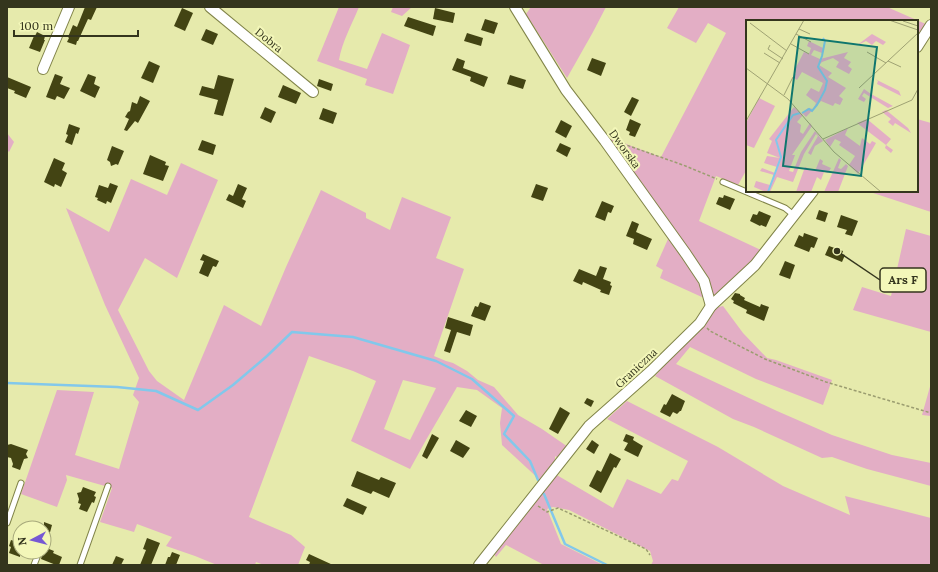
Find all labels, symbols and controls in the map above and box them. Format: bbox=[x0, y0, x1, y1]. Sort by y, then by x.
scale bar bbox=[14, 12, 138, 38]
text: 100 m bbox=[20, 18, 53, 33]
inset map bbox=[746, 20, 918, 192]
street label: Dobra bbox=[252, 25, 286, 56]
street label: Dworska bbox=[606, 127, 644, 171]
callout: Ars F bbox=[880, 268, 926, 292]
text: Ars F bbox=[888, 272, 918, 287]
street label: Graniczna bbox=[612, 345, 660, 391]
north arrow bbox=[12, 520, 52, 560]
text: N bbox=[15, 536, 30, 546]

